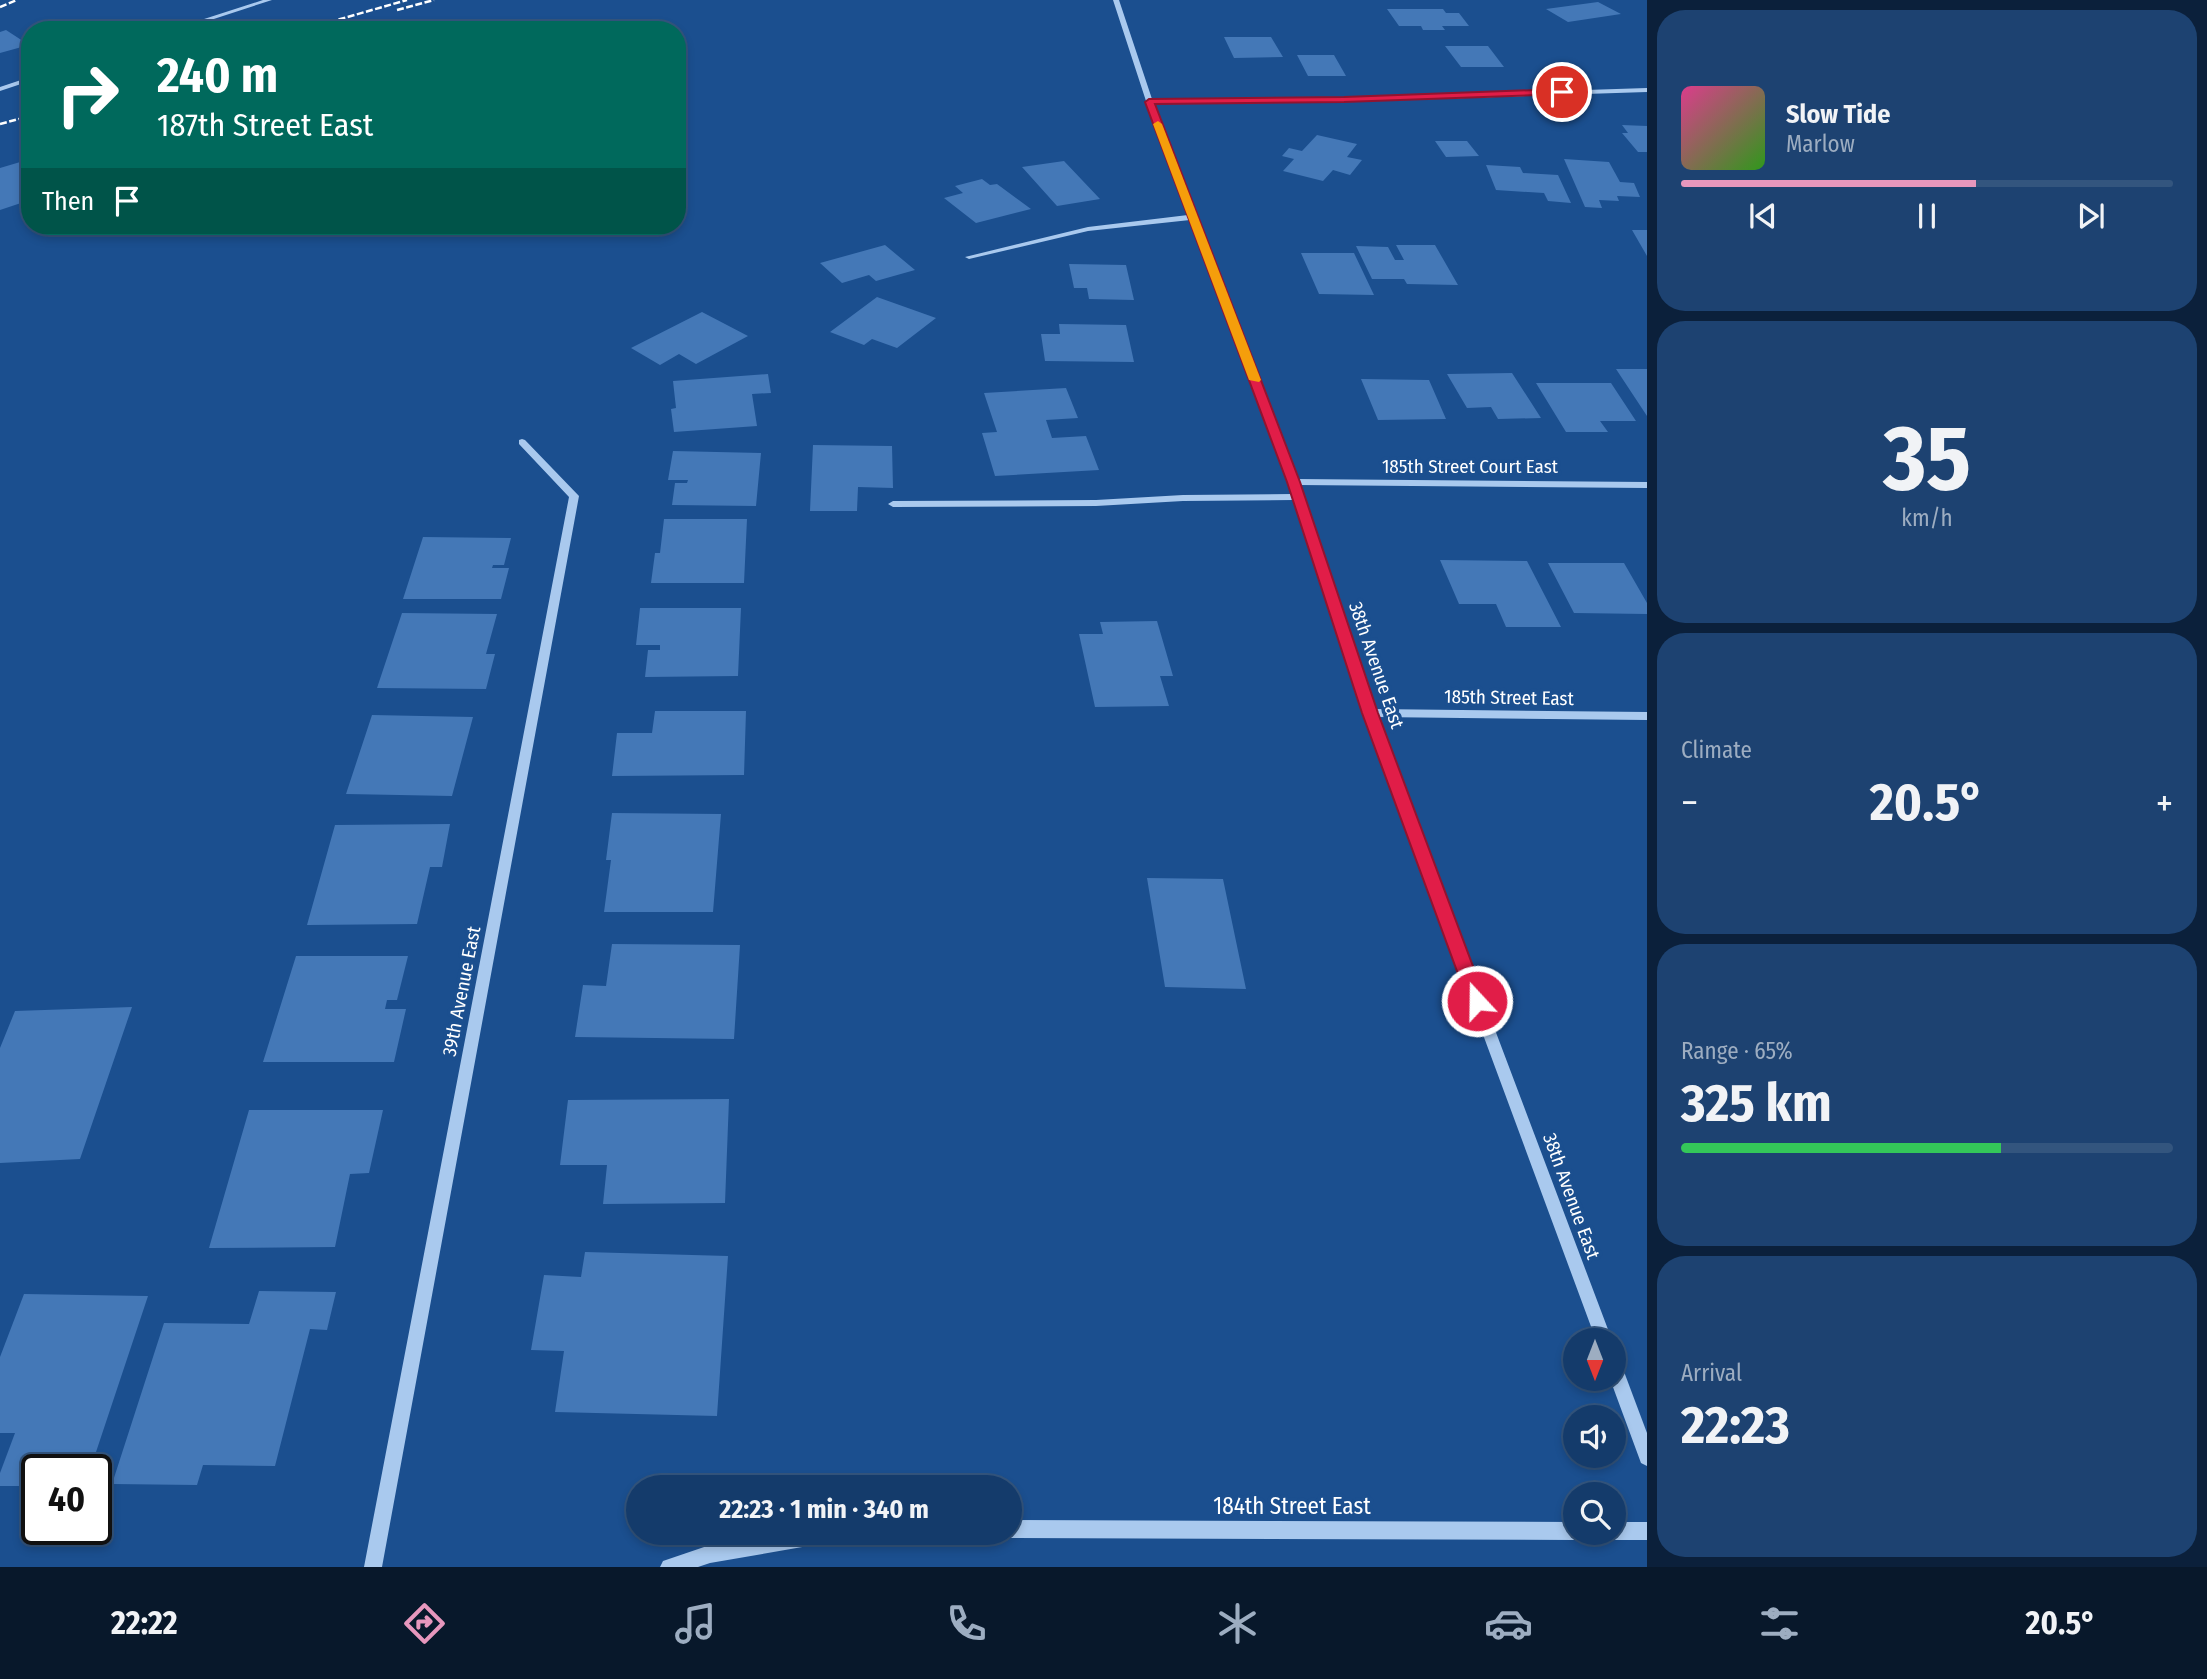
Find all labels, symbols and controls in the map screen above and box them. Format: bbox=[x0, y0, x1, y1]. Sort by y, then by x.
text: 240 m bbox=[157, 46, 278, 105]
icon: right bbox=[42, 49, 133, 140]
pin bbox=[1532, 62, 1592, 122]
icon: arrive bbox=[1543, 73, 1581, 111]
text: Slow Tide bbox=[1786, 99, 1890, 130]
text: 187th Street East bbox=[157, 106, 373, 144]
text: Marlow bbox=[1786, 130, 1855, 158]
icon: arrive bbox=[108, 182, 146, 220]
text: Then bbox=[42, 186, 94, 217]
icon: previous bbox=[1744, 197, 1782, 235]
icon: pause bbox=[1908, 197, 1946, 235]
icon: next bbox=[2072, 197, 2110, 235]
text: 35 bbox=[1883, 404, 1971, 513]
street label: 185th Street Court East bbox=[1382, 455, 1559, 478]
text: km/h bbox=[1901, 504, 1953, 532]
street label: 38th Avenue East bbox=[1344, 599, 1409, 732]
street label: 185th Street East bbox=[1444, 685, 1575, 710]
text: Climate bbox=[1681, 736, 1752, 764]
text: 20.5° bbox=[1870, 771, 1984, 834]
text: − bbox=[1681, 780, 1698, 826]
text: + bbox=[2156, 780, 2173, 826]
street label: 39th Avenue East bbox=[438, 923, 486, 1058]
position arrow bbox=[1440, 964, 1514, 1038]
text: Range · 65% bbox=[1681, 1037, 1793, 1065]
text: 325 km bbox=[1681, 1072, 1832, 1135]
street label: 38th Avenue East bbox=[1538, 1130, 1605, 1263]
north arrow bbox=[1563, 1328, 1626, 1391]
map controls bbox=[1563, 1328, 1626, 1545]
text: Arrival bbox=[1681, 1359, 1742, 1387]
text: 22:23 bbox=[1681, 1394, 1790, 1457]
button: sound bbox=[1563, 1405, 1626, 1468]
speed limit sign: 40 bbox=[21, 1454, 112, 1545]
button: search bbox=[1563, 1482, 1626, 1545]
street label: 184th Street East bbox=[1213, 1492, 1371, 1520]
text: 22:23 · 1 min · 340 m bbox=[719, 1494, 929, 1525]
icon: directions bbox=[400, 1599, 449, 1648]
icon: music bbox=[671, 1599, 720, 1648]
icon: phone bbox=[942, 1599, 991, 1648]
icon: climate bbox=[1213, 1599, 1262, 1648]
icon: car bbox=[1484, 1599, 1533, 1648]
icon: filters bbox=[1755, 1599, 1804, 1648]
text: 22:22 bbox=[111, 1604, 178, 1642]
text: 20.5° bbox=[2026, 1604, 2096, 1642]

